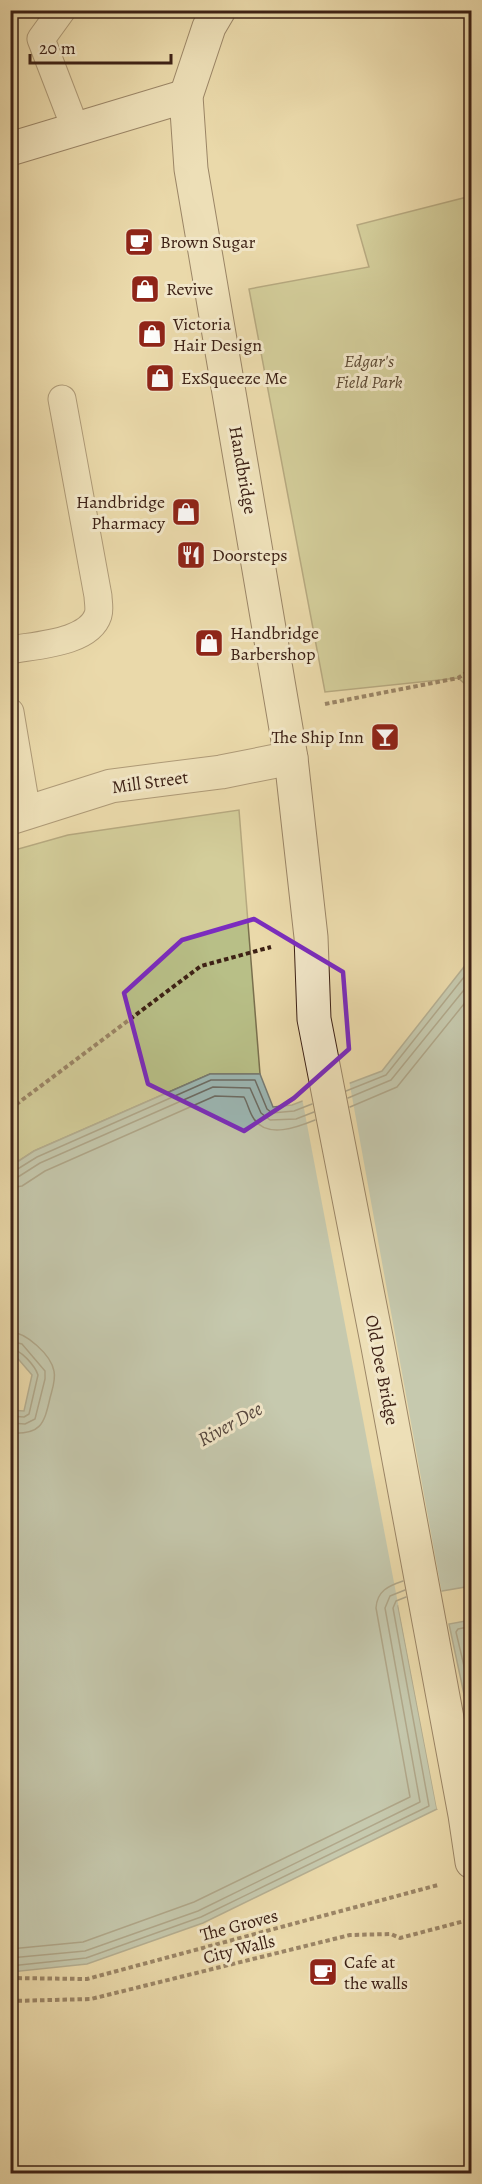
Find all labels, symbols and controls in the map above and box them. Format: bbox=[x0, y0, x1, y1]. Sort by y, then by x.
scale bar bbox=[30, 27, 171, 65]
text: 20 m bbox=[39, 36, 76, 60]
cafe icon: Brown Sugar bbox=[123, 226, 155, 258]
place label: Brown Sugar bbox=[160, 230, 256, 254]
shop icon: Revive bbox=[129, 273, 161, 305]
place label: Revive bbox=[166, 277, 213, 301]
place label: Victoria Hair Design bbox=[172, 312, 262, 357]
shop icon: Victoria Hair Design bbox=[136, 318, 168, 350]
park label: Edgar's Field Park bbox=[336, 349, 402, 394]
shop icon: ExSqueeze Me bbox=[144, 362, 176, 394]
place label: ExSqueeze Me bbox=[181, 366, 287, 390]
street label: Handbridge bbox=[223, 424, 263, 516]
place label: Handbridge Pharmacy bbox=[76, 490, 166, 535]
shop icon: Handbridge Pharmacy bbox=[170, 496, 202, 528]
restaurant icon: Doorsteps bbox=[175, 539, 207, 571]
place label: Doorsteps bbox=[212, 543, 287, 567]
place label: Handbridge Barbershop bbox=[230, 621, 319, 666]
shop icon: Handbridge Barbershop bbox=[193, 627, 225, 659]
bar icon: The Ship Inn bbox=[369, 721, 401, 753]
place label: The Ship Inn bbox=[271, 725, 364, 749]
street label: Mill Street bbox=[110, 765, 190, 799]
street label: Old Dee Bridge bbox=[360, 1313, 404, 1427]
water label: River Dee bbox=[193, 1395, 267, 1453]
street label: The Groves bbox=[197, 1903, 281, 1947]
street label: City Walls bbox=[201, 1928, 277, 1970]
place label: Cafe at the walls bbox=[344, 1950, 408, 1995]
cafe icon: Cafe at the walls bbox=[307, 1956, 339, 1988]

